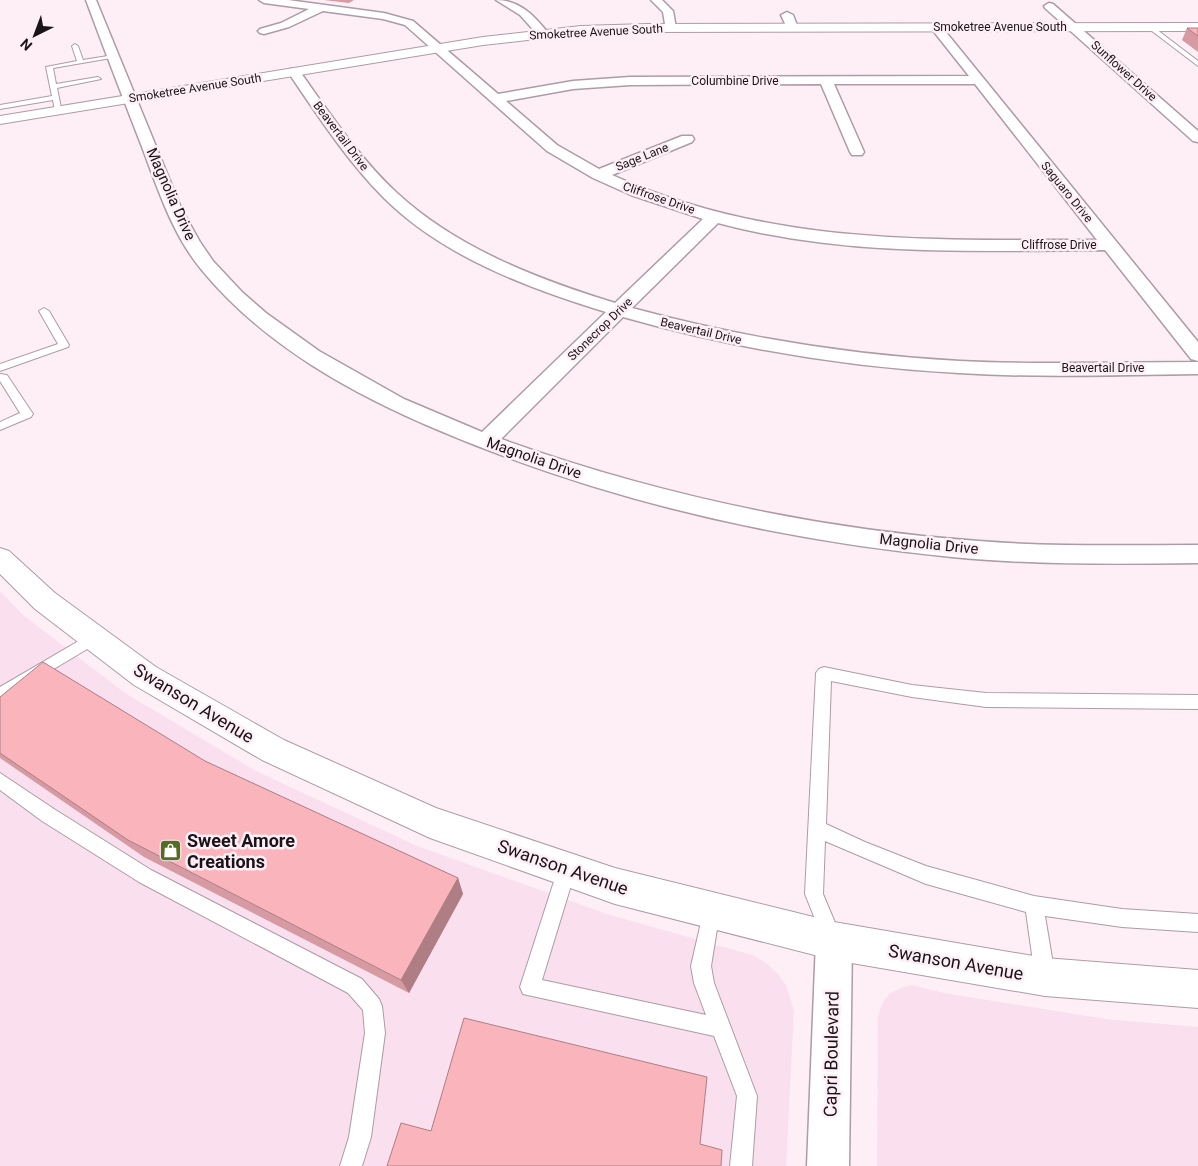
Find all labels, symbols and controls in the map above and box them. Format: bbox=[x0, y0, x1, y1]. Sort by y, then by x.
north arrow bbox=[10, 10, 60, 60]
street label: Smoketree Avenue South bbox=[933, 20, 1067, 34]
street label: Smoketree Avenue South bbox=[529, 22, 663, 42]
text: N bbox=[17, 35, 35, 54]
street label: Sunflower Drive bbox=[1088, 38, 1160, 104]
street label: Smoketree Avenue South bbox=[128, 71, 262, 105]
street label: Columbine Drive bbox=[691, 74, 779, 88]
street label: Beavertail Drive bbox=[310, 99, 372, 173]
street label: Sage Lane bbox=[614, 140, 670, 174]
street label: Magnolia Drive bbox=[143, 145, 199, 243]
street label: Saguaro Drive bbox=[1038, 159, 1096, 225]
street label: Cliffrose Drive bbox=[621, 179, 697, 217]
street label: Cliffrose Drive bbox=[1021, 238, 1097, 252]
street label: Stonecrop Drive bbox=[565, 295, 635, 363]
street label: Beavertail Drive bbox=[659, 315, 743, 347]
street label: Beavertail Drive bbox=[1062, 361, 1144, 375]
street label: Magnolia Drive bbox=[484, 433, 584, 483]
street label: Magnolia Drive bbox=[879, 530, 979, 558]
street label: Swanson Avenue bbox=[130, 659, 258, 747]
place label: Sweet Amore Creations bbox=[187, 830, 295, 872]
street label: Swanson Avenue bbox=[495, 835, 631, 899]
shop icon: Sweet Amore Creations bbox=[159, 838, 183, 862]
street label: Swanson Avenue bbox=[887, 940, 1025, 984]
street label: Capri Boulevard bbox=[819, 991, 843, 1117]

